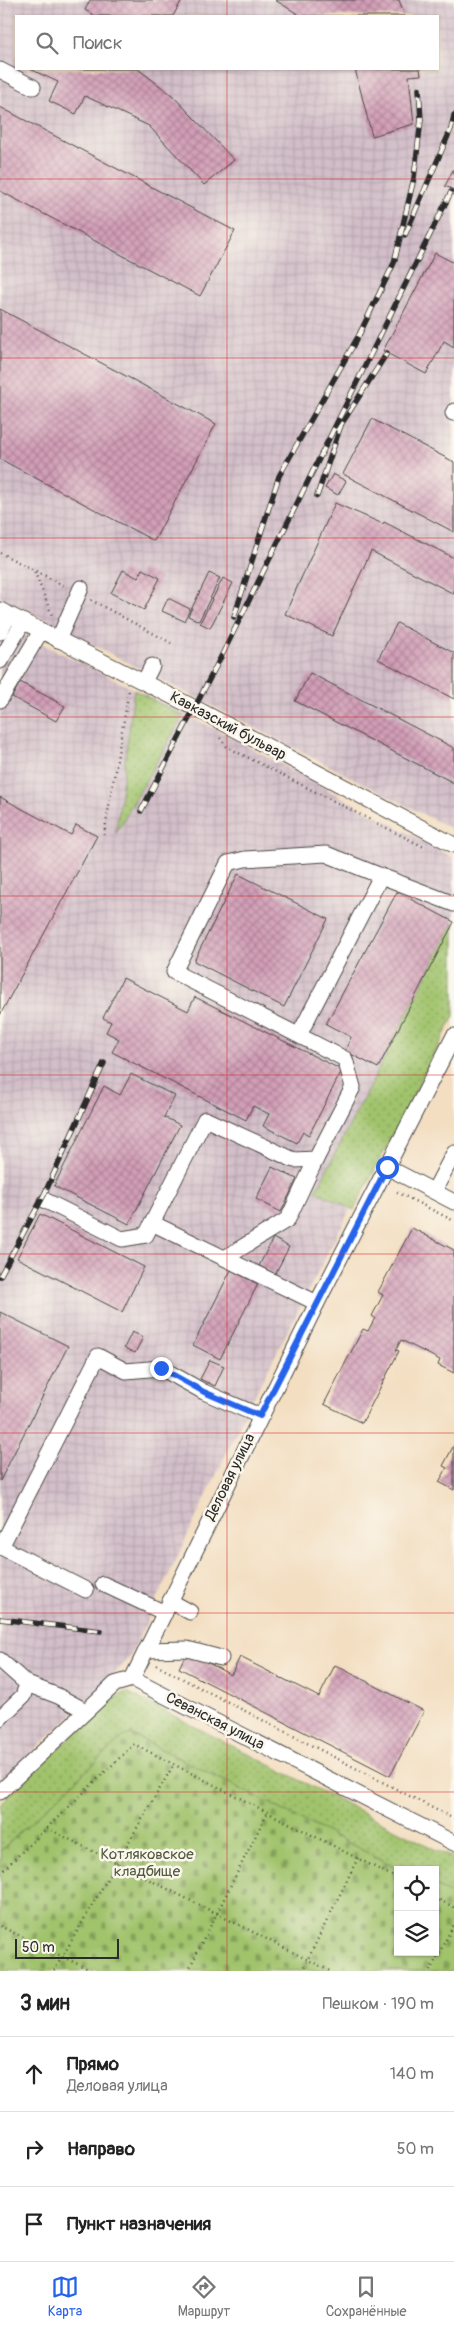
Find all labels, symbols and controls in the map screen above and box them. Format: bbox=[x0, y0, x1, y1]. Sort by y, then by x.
search box bbox=[15, 15, 439, 70]
icon: search bbox=[33, 29, 61, 57]
text: Поиск bbox=[73, 31, 123, 55]
street label: Кавказский бульвар bbox=[167, 687, 289, 765]
route start bbox=[376, 1156, 399, 1179]
route end bbox=[150, 1357, 173, 1380]
street label: Деловая улица bbox=[200, 1430, 259, 1524]
street label: Севанская улица bbox=[162, 1688, 268, 1754]
park label: Котляковское кладбище bbox=[100, 1845, 194, 1881]
map controls bbox=[394, 1866, 439, 1956]
button: locate bbox=[394, 1866, 439, 1911]
button: layers bbox=[394, 1911, 439, 1956]
scale bar bbox=[15, 1936, 119, 1959]
text: 50 m bbox=[22, 1939, 55, 1956]
text: 3 мин bbox=[20, 1990, 70, 2017]
text: Пешком · 190 m bbox=[323, 1994, 434, 2014]
text: Прямо bbox=[67, 2052, 119, 2076]
icon: ahead bbox=[20, 2060, 48, 2088]
text: 140 m bbox=[390, 2064, 434, 2084]
text: Деловая улица bbox=[67, 2076, 168, 2096]
icon: right bbox=[20, 2135, 48, 2163]
text: Направо bbox=[67, 2137, 135, 2161]
text: 50 m bbox=[397, 2139, 434, 2159]
icon: arrive bbox=[20, 2210, 48, 2238]
text: Пункт назначения bbox=[67, 2212, 211, 2236]
tab: Карта bbox=[48, 2273, 82, 2320]
tab: Маршрут bbox=[178, 2273, 230, 2320]
tab: Сохранённые bbox=[326, 2273, 406, 2320]

